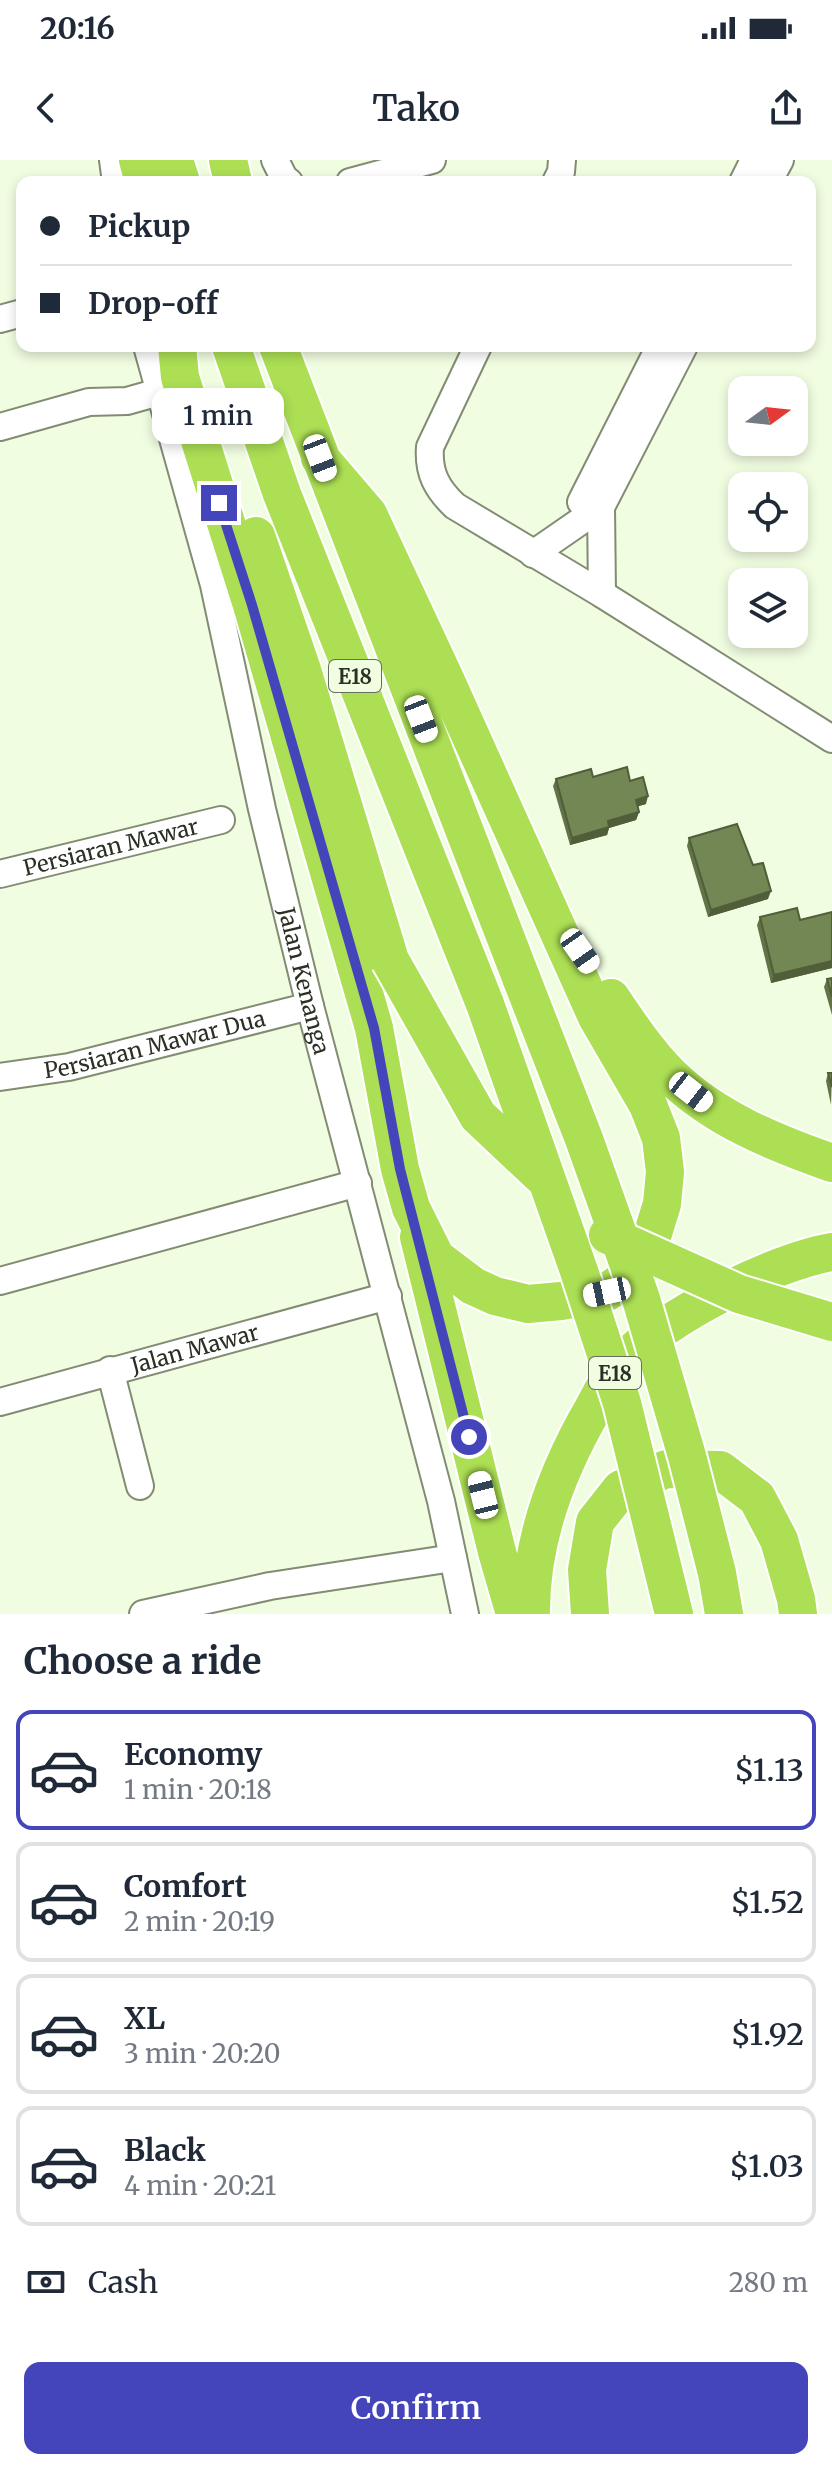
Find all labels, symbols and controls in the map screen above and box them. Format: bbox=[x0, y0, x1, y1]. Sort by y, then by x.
text: 20:16 bbox=[40, 9, 115, 47]
icon: back bbox=[24, 86, 68, 130]
text: Tako bbox=[372, 86, 460, 131]
icon: share bbox=[764, 86, 808, 130]
text: Pickup bbox=[88, 207, 190, 245]
text: Drop-off bbox=[88, 284, 218, 322]
north arrow bbox=[728, 376, 808, 456]
map controls bbox=[728, 376, 808, 648]
callout: 1 min bbox=[153, 387, 285, 443]
text: 1 min bbox=[183, 399, 253, 432]
car bbox=[300, 431, 340, 485]
button: locate bbox=[728, 472, 808, 552]
route end bbox=[201, 485, 237, 521]
button: layers bbox=[728, 568, 808, 648]
road number: E18 bbox=[329, 660, 381, 692]
car bbox=[401, 692, 441, 746]
street label: Persiaran Mawar bbox=[20, 812, 201, 882]
street label: Jalan Kenanga bbox=[272, 903, 336, 1057]
car bbox=[556, 924, 604, 978]
street label: Persiaran Mawar Dua bbox=[42, 1004, 268, 1084]
car bbox=[665, 1068, 717, 1116]
car bbox=[581, 1275, 633, 1309]
street label: Jalan Mawar bbox=[127, 1318, 262, 1380]
road number: E18 bbox=[589, 1357, 641, 1389]
route start bbox=[451, 1419, 487, 1455]
car bbox=[466, 1469, 500, 1521]
text: Choose a ride bbox=[24, 1639, 261, 1684]
icon: car bbox=[28, 1734, 100, 1806]
text: Economy bbox=[124, 1735, 262, 1773]
text: $1.13 bbox=[734, 1751, 804, 1789]
text: 1 min · 20:18 bbox=[124, 1773, 272, 1806]
icon: car bbox=[28, 1866, 100, 1938]
text: Comfort bbox=[124, 1867, 247, 1905]
text: $1.52 bbox=[730, 1883, 804, 1921]
text: 2 min · 20:19 bbox=[124, 1905, 275, 1938]
icon: car bbox=[28, 1998, 100, 2070]
text: XL bbox=[124, 1999, 165, 2037]
text: $1.92 bbox=[731, 2015, 804, 2053]
text: 3 min · 20:20 bbox=[124, 2037, 281, 2070]
icon: car bbox=[28, 2130, 100, 2202]
text: Black bbox=[124, 2131, 206, 2169]
text: $1.03 bbox=[729, 2147, 804, 2185]
text: 4 min · 20:21 bbox=[124, 2169, 276, 2202]
icon: cash bbox=[24, 2260, 68, 2304]
text: Cash bbox=[88, 2263, 158, 2301]
text: 280 m bbox=[729, 2266, 808, 2299]
button: Confirm bbox=[24, 2362, 808, 2454]

